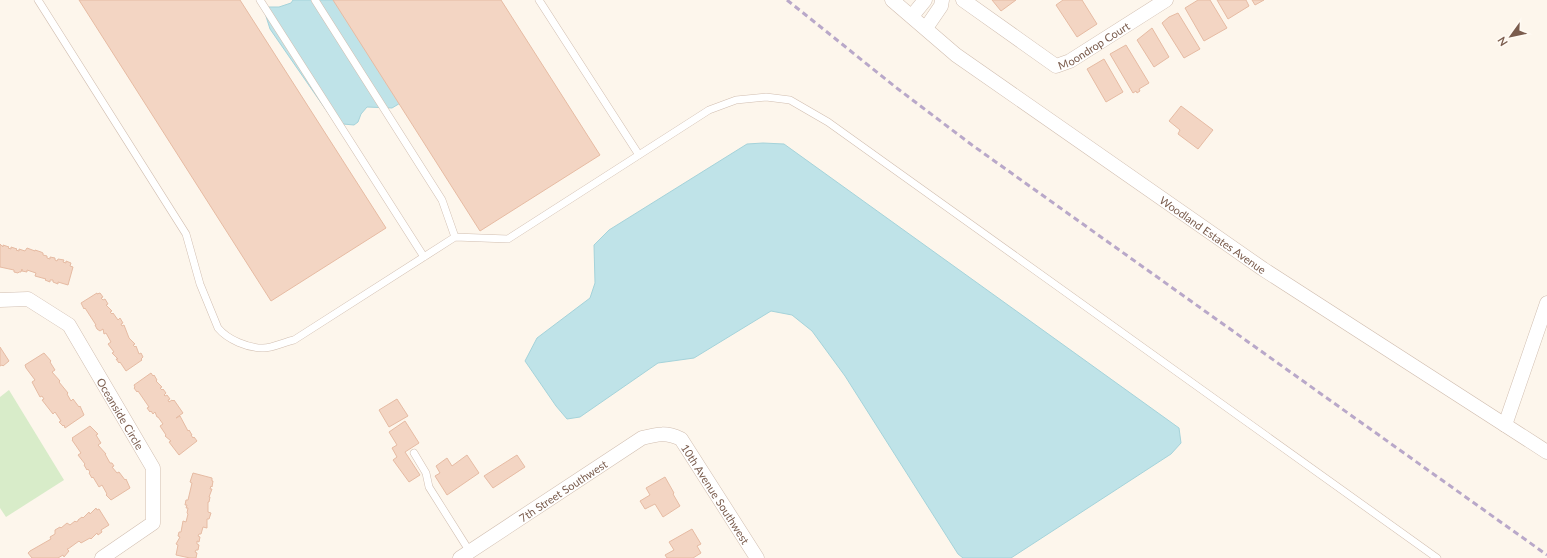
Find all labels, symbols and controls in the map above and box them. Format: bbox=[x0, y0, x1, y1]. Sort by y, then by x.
north arrow bbox=[1491, 16, 1531, 56]
street label: Moondrop Court bbox=[1056, 19, 1132, 71]
text: N bbox=[1494, 35, 1510, 49]
street label: Woodland Estates Avenue bbox=[1158, 193, 1269, 276]
street label: Oceanside Circle bbox=[95, 375, 147, 452]
street label: 10th Avenue Southwest bbox=[679, 441, 753, 546]
street label: 7th Street Southwest bbox=[516, 457, 609, 524]

